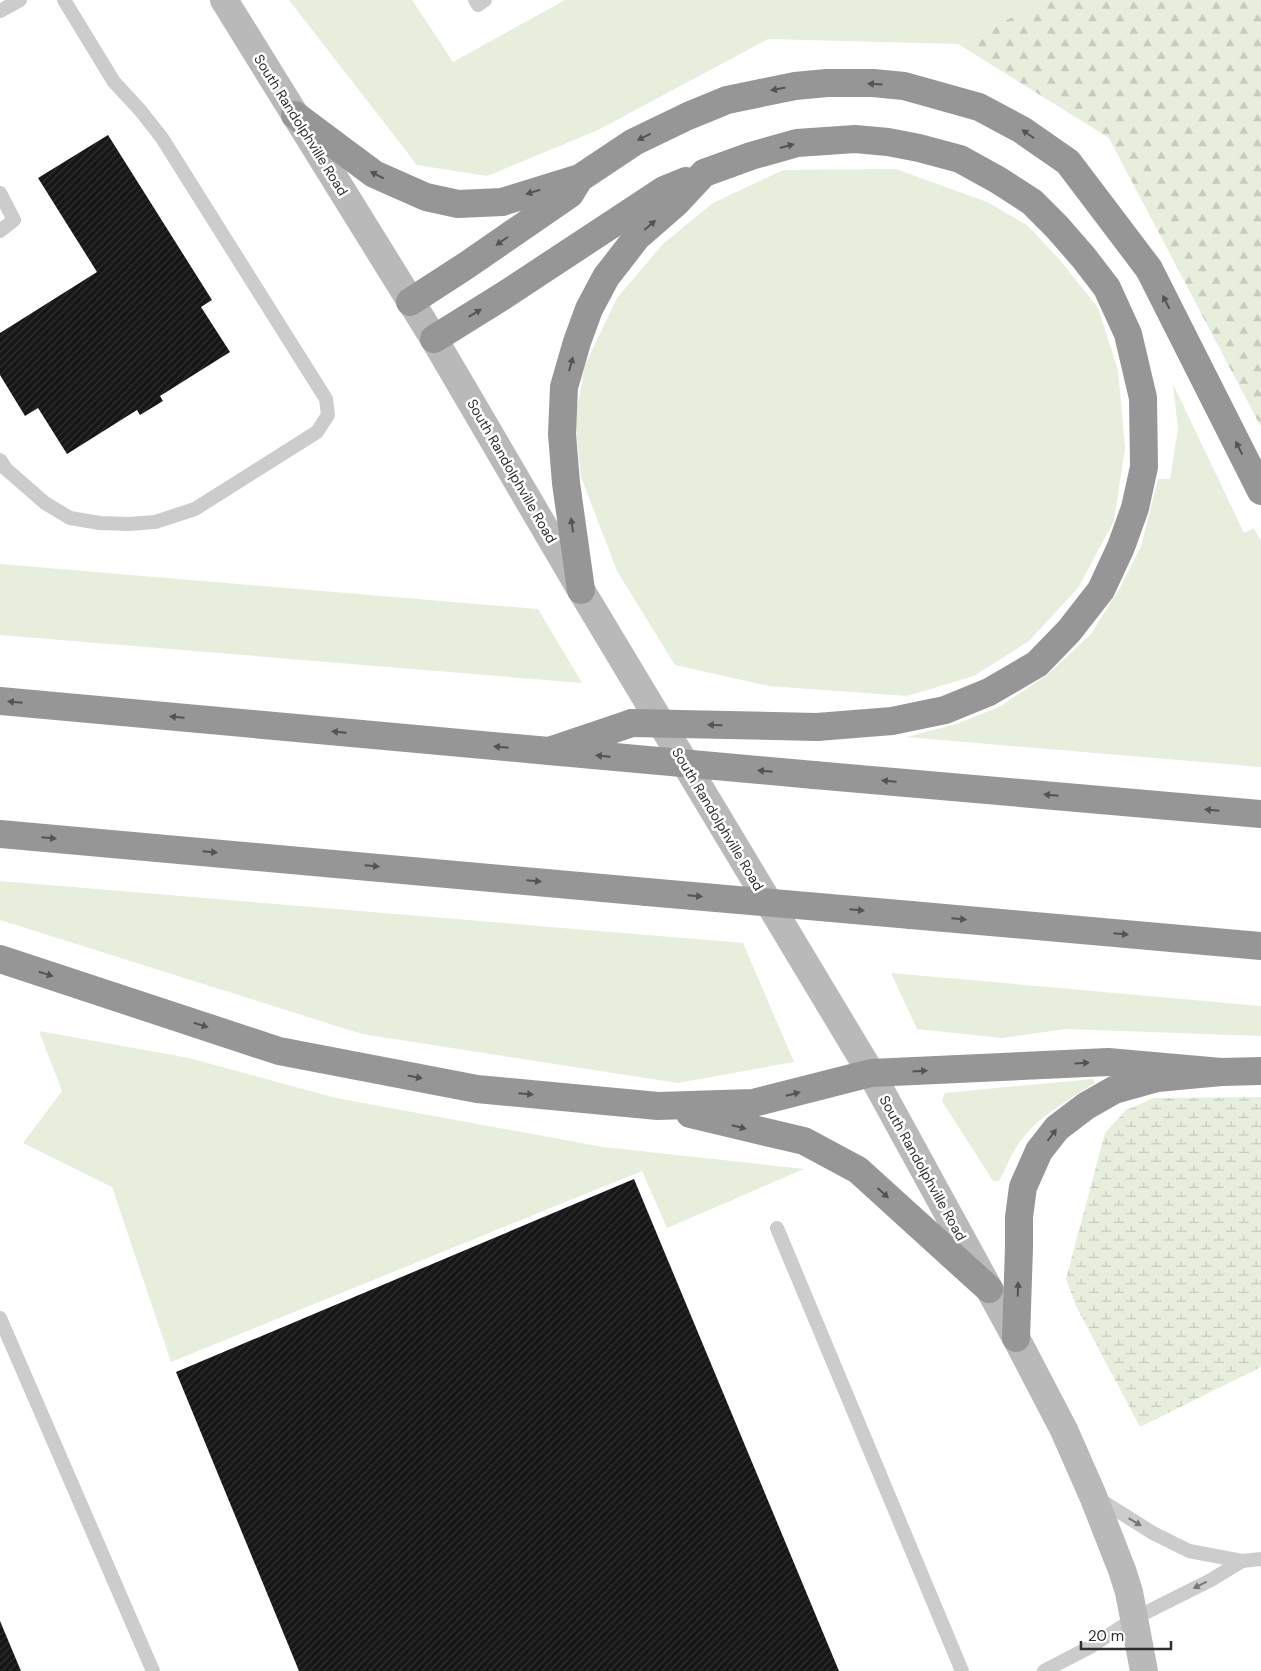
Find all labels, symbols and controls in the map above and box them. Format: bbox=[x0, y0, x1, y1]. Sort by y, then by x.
street label: South Randolphville Road bbox=[250, 51, 352, 199]
one-way arrow bbox=[867, 79, 883, 87]
one-way arrow bbox=[770, 86, 786, 94]
one-way arrow bbox=[1021, 129, 1035, 139]
one-way arrow bbox=[637, 134, 651, 142]
one-way arrow bbox=[780, 142, 795, 150]
one-way arrow bbox=[370, 171, 385, 179]
one-way arrow bbox=[525, 189, 540, 197]
one-way arrow bbox=[644, 220, 657, 231]
one-way arrow bbox=[495, 236, 509, 246]
one-way arrow bbox=[1162, 295, 1170, 309]
one-way arrow bbox=[469, 309, 482, 318]
one-way arrow bbox=[567, 356, 575, 371]
street label: South Randolphville Road bbox=[463, 396, 561, 546]
one-way arrow bbox=[1234, 440, 1243, 455]
one-way arrow bbox=[567, 517, 575, 533]
one-way arrow bbox=[7, 698, 23, 706]
one-way arrow bbox=[169, 713, 185, 721]
one-way arrow bbox=[707, 721, 723, 729]
one-way arrow bbox=[331, 728, 347, 736]
one-way arrow bbox=[493, 743, 509, 751]
street label: South Randolphville Road bbox=[668, 744, 768, 894]
one-way arrow bbox=[595, 752, 611, 760]
one-way arrow bbox=[757, 766, 773, 774]
one-way arrow bbox=[880, 777, 896, 785]
one-way arrow bbox=[1042, 791, 1058, 799]
one-way arrow bbox=[1204, 806, 1220, 814]
one-way arrow bbox=[41, 835, 57, 843]
one-way arrow bbox=[203, 849, 219, 857]
one-way arrow bbox=[365, 863, 381, 871]
one-way arrow bbox=[526, 878, 542, 886]
one-way arrow bbox=[688, 892, 704, 900]
one-way arrow bbox=[850, 906, 866, 914]
one-way arrow bbox=[952, 915, 968, 923]
one-way arrow bbox=[1114, 930, 1130, 938]
one-way arrow bbox=[39, 971, 54, 979]
one-way arrow bbox=[193, 1022, 208, 1029]
one-way arrow bbox=[1075, 1059, 1091, 1067]
one-way arrow bbox=[912, 1066, 928, 1074]
one-way arrow bbox=[407, 1074, 423, 1082]
one-way arrow bbox=[518, 1090, 534, 1098]
one-way arrow bbox=[785, 1090, 800, 1098]
street label: South Randolphville Road bbox=[875, 1092, 971, 1244]
one-way arrow bbox=[731, 1123, 746, 1131]
one-way arrow bbox=[1046, 1129, 1057, 1142]
one-way arrow bbox=[877, 1187, 889, 1199]
one-way arrow bbox=[1014, 1281, 1022, 1297]
one-way arrow bbox=[1128, 1517, 1141, 1526]
one-way arrow bbox=[1193, 1581, 1207, 1589]
scale bar bbox=[1081, 1618, 1171, 1650]
text: 20 m bbox=[1088, 1626, 1124, 1646]

